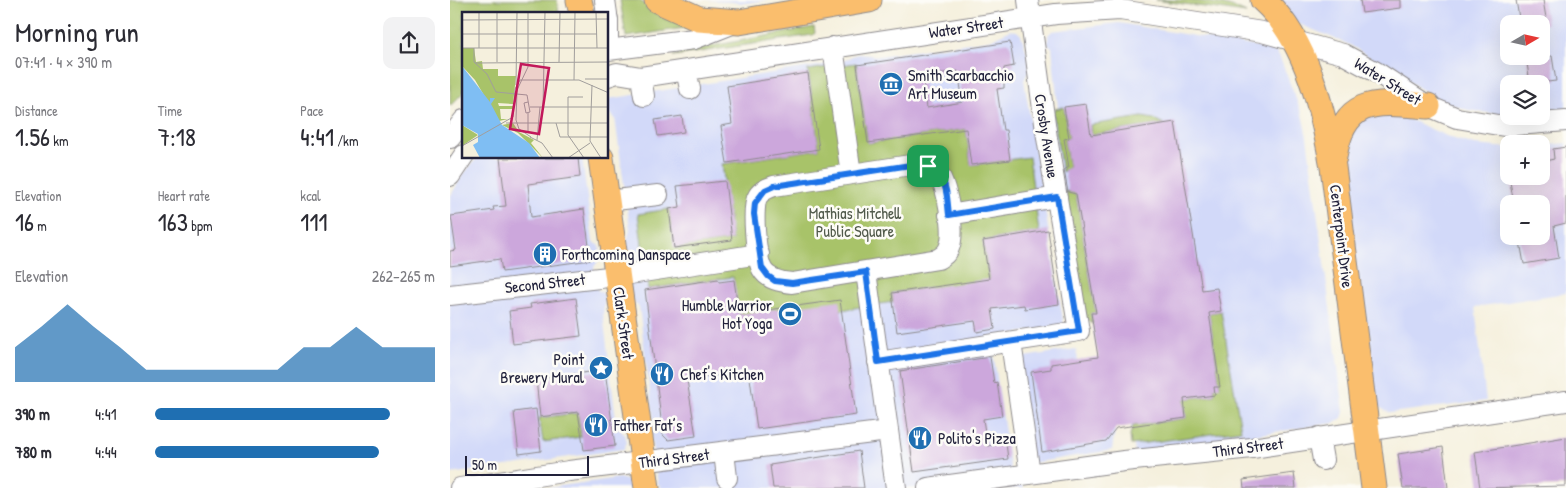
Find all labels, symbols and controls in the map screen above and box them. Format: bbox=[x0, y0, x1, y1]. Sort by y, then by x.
street label: Water Street bbox=[927, 11, 1005, 43]
inset map bbox=[462, 12, 609, 159]
text: Morning run bbox=[15, 13, 139, 51]
north arrow bbox=[1500, 15, 1550, 65]
map controls bbox=[1500, 15, 1550, 245]
button: share bbox=[383, 17, 435, 69]
text: 07:41 · 4 × 390 m bbox=[15, 51, 112, 73]
street label: Water Street bbox=[1350, 52, 1426, 110]
place label: Smith Scarbacchio Art Museum bbox=[908, 64, 1014, 104]
museum icon: Smith Scarbacchio Art Museum bbox=[878, 71, 904, 97]
button: layers bbox=[1500, 75, 1550, 125]
street label: Crosby Avenue bbox=[1029, 92, 1065, 180]
text: Distance bbox=[15, 101, 58, 120]
text: Time bbox=[158, 101, 182, 120]
text: Pace bbox=[300, 101, 324, 120]
text: 1.56 bbox=[15, 120, 50, 154]
text: 7:18 bbox=[158, 120, 196, 154]
text: 4:41 bbox=[300, 120, 334, 154]
text: km bbox=[50, 131, 69, 150]
text: /km bbox=[334, 131, 358, 150]
button: + bbox=[1500, 135, 1550, 185]
pin bbox=[907, 145, 949, 187]
icon: arrive bbox=[914, 152, 942, 180]
street label: Centerpoint Drive bbox=[1325, 183, 1359, 289]
text: Elevation bbox=[15, 186, 62, 205]
text: Heart rate bbox=[158, 186, 210, 205]
text: kcal bbox=[300, 186, 321, 205]
button: − bbox=[1500, 195, 1550, 245]
park label: Mathias Mitchell Public Square bbox=[809, 202, 901, 242]
text: 16 bbox=[15, 205, 34, 239]
text: 163 bbox=[158, 205, 188, 239]
text: 111 bbox=[300, 205, 328, 239]
text: m bbox=[34, 216, 47, 235]
text: bpm bbox=[188, 216, 212, 235]
building icon: Forthcoming Danspace bbox=[532, 241, 558, 267]
place label: Forthcoming Danspace bbox=[561, 243, 692, 265]
text: Elevation bbox=[15, 265, 68, 287]
text: 262–265 m bbox=[372, 265, 435, 287]
street label: Second Street bbox=[504, 268, 587, 298]
street label: Clark Street bbox=[608, 285, 640, 361]
place label: Humble Warrior Hot Yoga bbox=[682, 294, 772, 334]
sports icon: Humble Warrior Hot Yoga bbox=[777, 301, 803, 327]
place label: Point Brewery Mural bbox=[500, 348, 585, 388]
place icon: Point Brewery Mural bbox=[588, 355, 614, 381]
restaurant icon: Chef's Kitchen bbox=[649, 361, 675, 387]
place label: Chef's Kitchen bbox=[680, 363, 764, 385]
text: 390 m bbox=[15, 403, 50, 425]
text: 4:41 bbox=[95, 403, 117, 425]
restaurant icon: Father Fat’s bbox=[583, 412, 609, 438]
place label: Father Fat’s bbox=[613, 414, 682, 436]
restaurant icon: Polito's Pizza bbox=[907, 425, 933, 451]
place label: Polito's Pizza bbox=[938, 427, 1016, 449]
street label: Third Street bbox=[1211, 432, 1285, 462]
text: 780 m bbox=[15, 441, 52, 463]
text: 4:44 bbox=[95, 441, 117, 463]
street label: Third Street bbox=[637, 443, 711, 473]
scale bar bbox=[465, 453, 589, 476]
text: 50 m bbox=[472, 455, 497, 474]

